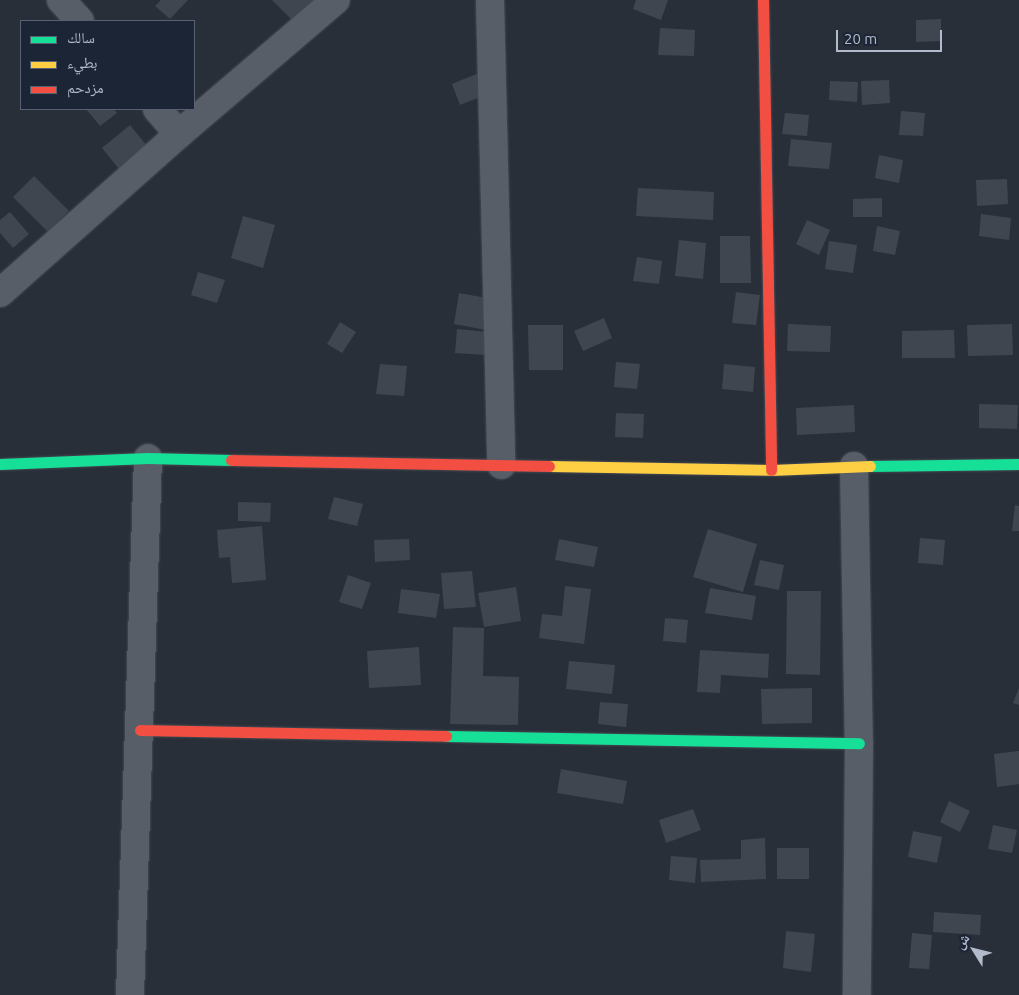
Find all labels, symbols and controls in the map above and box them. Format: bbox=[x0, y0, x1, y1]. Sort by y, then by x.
legend bbox=[20, 20, 195, 110]
scale bar bbox=[839, 20, 945, 52]
text: سالك bbox=[67, 29, 95, 46]
text: 20 m bbox=[844, 30, 877, 47]
text: بطيء bbox=[67, 54, 97, 71]
text: مزدحم bbox=[67, 79, 104, 96]
north arrow bbox=[949, 925, 999, 975]
text: ش bbox=[951, 930, 973, 952]

